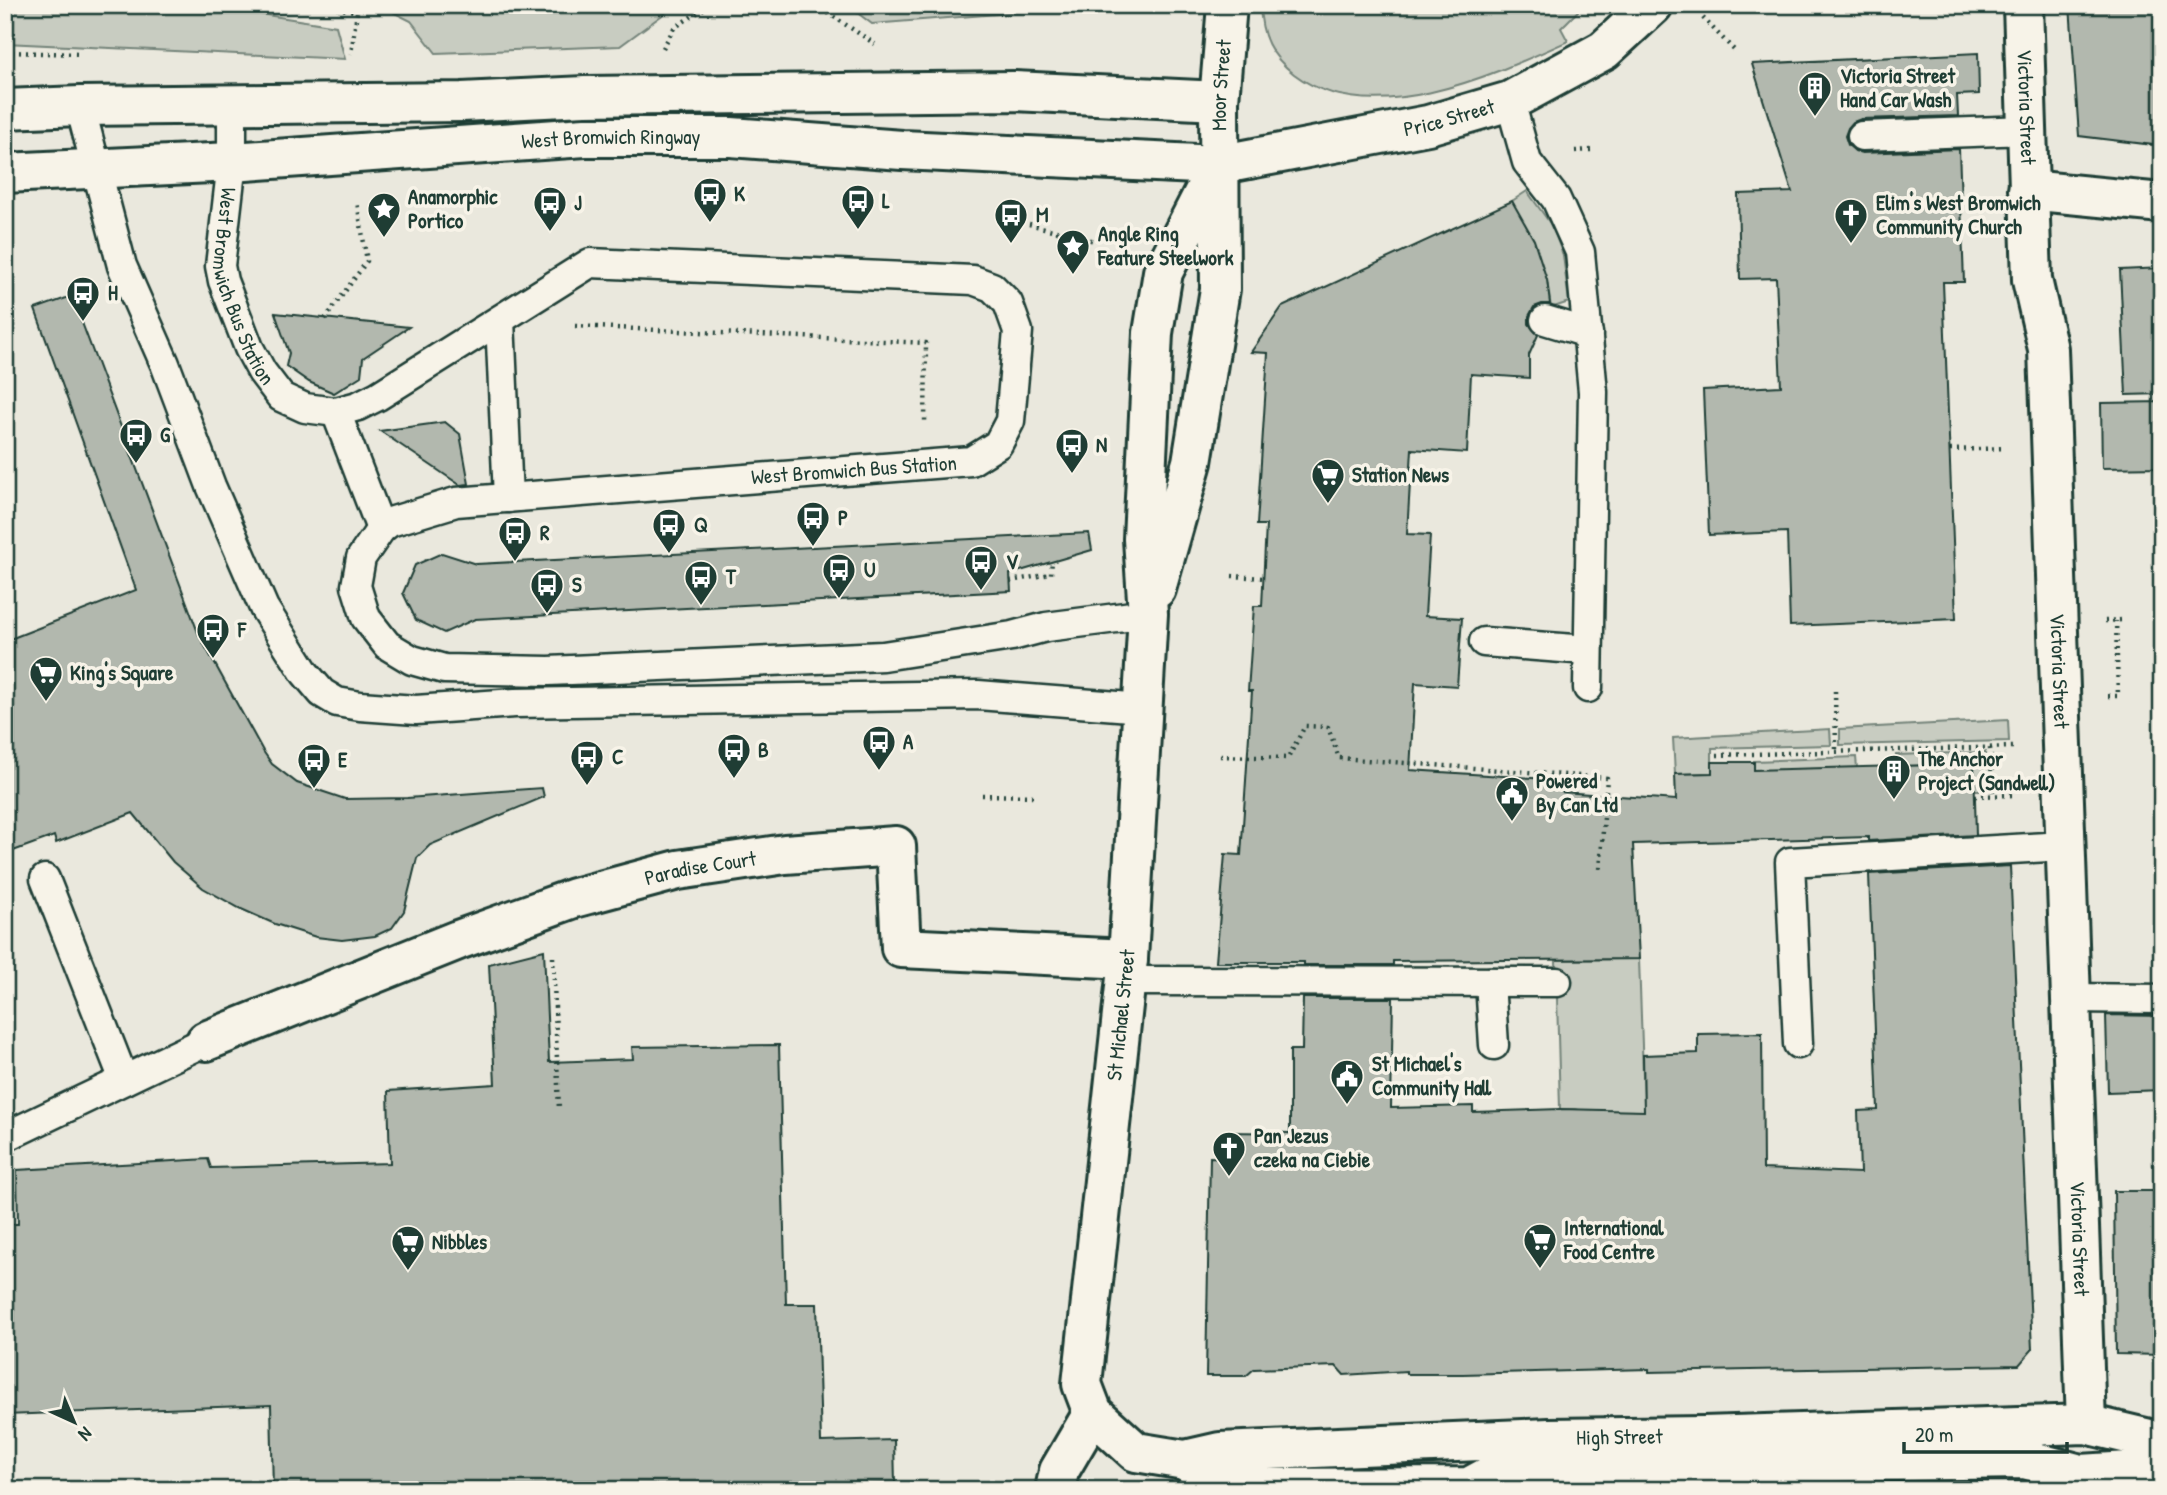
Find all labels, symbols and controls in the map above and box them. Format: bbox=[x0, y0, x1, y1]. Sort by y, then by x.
street label: Moor Street bbox=[1204, 38, 1238, 131]
street label: Victoria Street bbox=[2010, 49, 2043, 166]
place label: Victoria Street Hand Car Wash bbox=[1840, 61, 1956, 114]
building icon: Victoria Street Hand Car Wash bbox=[1796, 69, 1834, 118]
street label: Price Street bbox=[1401, 91, 1499, 143]
street label: West Bromwich Ringway bbox=[520, 122, 701, 155]
bus stop icon: K bbox=[691, 175, 729, 224]
place label: K bbox=[734, 179, 745, 208]
place label: Anamorphic Portico bbox=[408, 182, 498, 235]
bus stop icon: L bbox=[839, 182, 877, 231]
bus stop icon: J bbox=[531, 184, 569, 233]
street label: West Bromwich Bus Station bbox=[206, 186, 282, 391]
place label: L bbox=[882, 186, 890, 215]
place label: J bbox=[574, 188, 582, 217]
place label: Elim's West Bromwich Community Church bbox=[1876, 188, 2041, 242]
place icon: Anamorphic Portico bbox=[365, 190, 403, 239]
bus stop icon: M bbox=[992, 196, 1030, 245]
church icon: Elim's West Bromwich Community Church bbox=[1832, 196, 1870, 245]
place label: M bbox=[1036, 200, 1049, 229]
place label: Angle Ring Feature Steelwork bbox=[1097, 219, 1234, 272]
place icon: Angle Ring Feature Steelwork bbox=[1054, 227, 1092, 276]
bus stop icon: H bbox=[64, 274, 102, 323]
place label: H bbox=[108, 278, 118, 307]
bus stop icon: G bbox=[117, 416, 155, 465]
place label: G bbox=[160, 420, 171, 449]
bus stop icon: N bbox=[1053, 426, 1091, 475]
place label: N bbox=[1096, 430, 1107, 459]
street label: West Bromwich Bus Station bbox=[750, 448, 958, 491]
supermarket icon: Station News bbox=[1309, 456, 1347, 505]
place label: Station News bbox=[1352, 460, 1449, 489]
bus stop icon: P bbox=[794, 499, 832, 548]
place label: P bbox=[838, 503, 848, 532]
bus stop icon: Q bbox=[650, 506, 688, 555]
place label: Q bbox=[694, 510, 708, 539]
bus stop icon: R bbox=[496, 514, 534, 563]
place label: R bbox=[540, 518, 550, 547]
bus stop icon: V bbox=[962, 543, 1000, 592]
place label: V bbox=[1006, 547, 1019, 576]
bus stop icon: U bbox=[820, 551, 858, 600]
place label: U bbox=[864, 555, 876, 584]
bus stop icon: T bbox=[682, 558, 720, 607]
place label: T bbox=[725, 562, 737, 591]
bus stop icon: S bbox=[528, 566, 566, 615]
place label: S bbox=[572, 570, 582, 599]
bus stop icon: F bbox=[194, 611, 232, 660]
street label: Victoria Street bbox=[2043, 613, 2076, 730]
place label: F bbox=[237, 615, 247, 644]
supermarket icon: King's Square bbox=[27, 654, 65, 703]
place label: King's Square bbox=[70, 658, 174, 688]
bus stop icon: A bbox=[860, 723, 898, 772]
place label: A bbox=[903, 727, 914, 756]
bus stop icon: B bbox=[715, 731, 753, 780]
place label: B bbox=[758, 735, 769, 764]
bus stop icon: C bbox=[568, 738, 606, 787]
bus stop icon: E bbox=[295, 741, 333, 790]
place label: C bbox=[612, 742, 624, 771]
place label: The Anchor Project (Sandwell) bbox=[1917, 744, 2056, 797]
place label: E bbox=[338, 745, 348, 774]
building icon: The Anchor Project (Sandwell) bbox=[1875, 752, 1913, 801]
place label: Powered By Can Ltd bbox=[1536, 766, 1618, 820]
public building icon: Powered By Can Ltd bbox=[1493, 774, 1531, 823]
street label: Paradise Court bbox=[641, 843, 759, 892]
street label: St Michael Street bbox=[1099, 947, 1142, 1082]
place label: St Michael's Community Hall bbox=[1372, 1049, 1492, 1103]
public building icon: St Michael's Community Hall bbox=[1328, 1057, 1366, 1106]
place label: Pan Jezus czeka na Ciebie bbox=[1254, 1121, 1371, 1174]
church icon: Pan Jezus czeka na Ciebie bbox=[1210, 1129, 1248, 1178]
street label: Victoria Street bbox=[2063, 1180, 2096, 1297]
place label: International Food Centre bbox=[1563, 1213, 1664, 1266]
supermarket icon: International Food Centre bbox=[1521, 1221, 1559, 1270]
supermarket icon: Nibbles bbox=[389, 1223, 427, 1272]
place label: Nibbles bbox=[432, 1227, 487, 1256]
north arrow bbox=[38, 1386, 108, 1456]
scale bar bbox=[1904, 1411, 2067, 1455]
text: 20 m bbox=[1915, 1420, 1953, 1449]
text: N bbox=[73, 1421, 98, 1447]
street label: High Street bbox=[1576, 1422, 1664, 1452]

